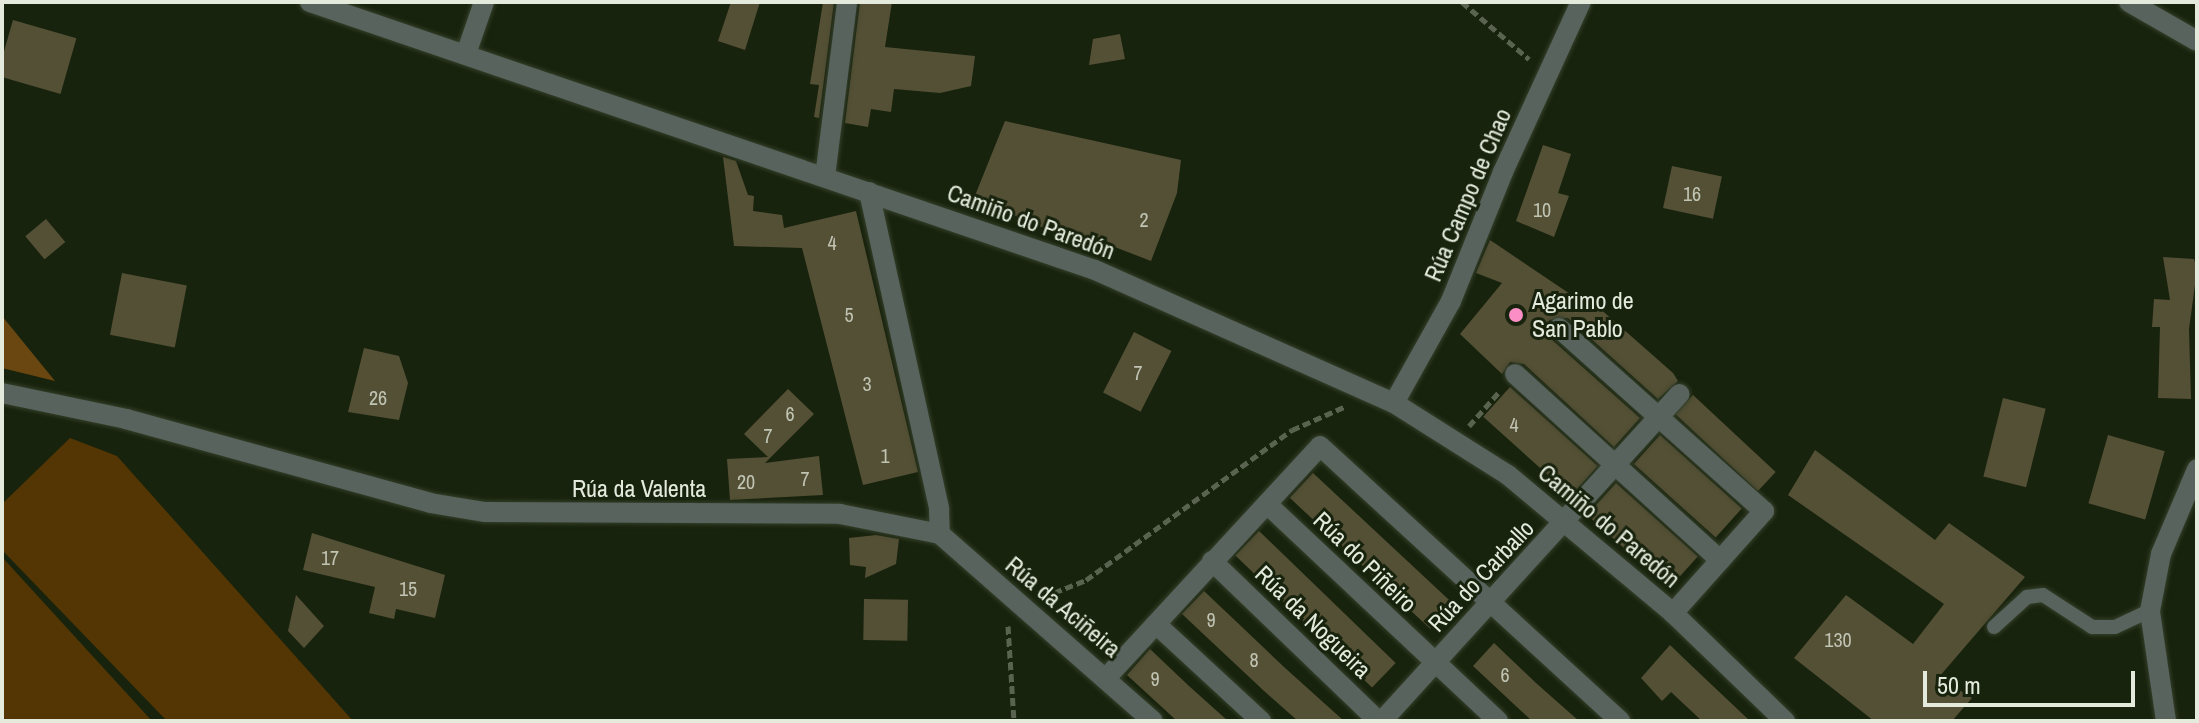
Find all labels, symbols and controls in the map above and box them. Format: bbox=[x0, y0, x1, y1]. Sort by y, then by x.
street label: Rúa Campo de Chao bbox=[1419, 104, 1517, 286]
street label: Camiño do Paredón bbox=[943, 178, 1119, 266]
house number: 16 bbox=[1683, 181, 1701, 205]
house number: 10 bbox=[1533, 197, 1551, 221]
house number: 2 bbox=[1139, 207, 1149, 231]
house number: 4 bbox=[827, 230, 837, 254]
place label: Agarimo de San Pablo bbox=[1532, 287, 1634, 343]
house number: 5 bbox=[844, 302, 854, 326]
marker: Agarimo de San Pablo bbox=[1507, 306, 1525, 324]
house number: 7 bbox=[1133, 360, 1143, 384]
house number: 3 bbox=[862, 371, 872, 395]
house number: 26 bbox=[369, 385, 387, 409]
house number: 6 bbox=[785, 401, 795, 425]
house number: 4 bbox=[1509, 412, 1519, 436]
house number: 7 bbox=[763, 423, 773, 447]
house number: 1 bbox=[880, 443, 890, 467]
street label: Camiño do Paredón bbox=[1532, 458, 1686, 594]
house number: 7 bbox=[800, 466, 810, 490]
house number: 20 bbox=[737, 469, 755, 493]
street label: Rúa da Valenta bbox=[572, 475, 706, 503]
street label: Rúa do Piñeiro bbox=[1307, 506, 1423, 618]
street label: Rúa do Carballo bbox=[1422, 514, 1540, 638]
house number: 17 bbox=[321, 545, 339, 569]
street label: Rúa da Aciñeira bbox=[999, 550, 1127, 664]
street label: Rúa da Nogueira bbox=[1249, 560, 1377, 684]
house number: 15 bbox=[399, 576, 417, 600]
house number: 9 bbox=[1206, 607, 1216, 631]
house number: 130 bbox=[1824, 627, 1852, 651]
house number: 8 bbox=[1249, 647, 1259, 671]
scale bar bbox=[1927, 655, 2139, 705]
house number: 6 bbox=[1500, 662, 1510, 686]
house number: 9 bbox=[1150, 666, 1160, 690]
text: 50 m bbox=[1937, 669, 1981, 701]

